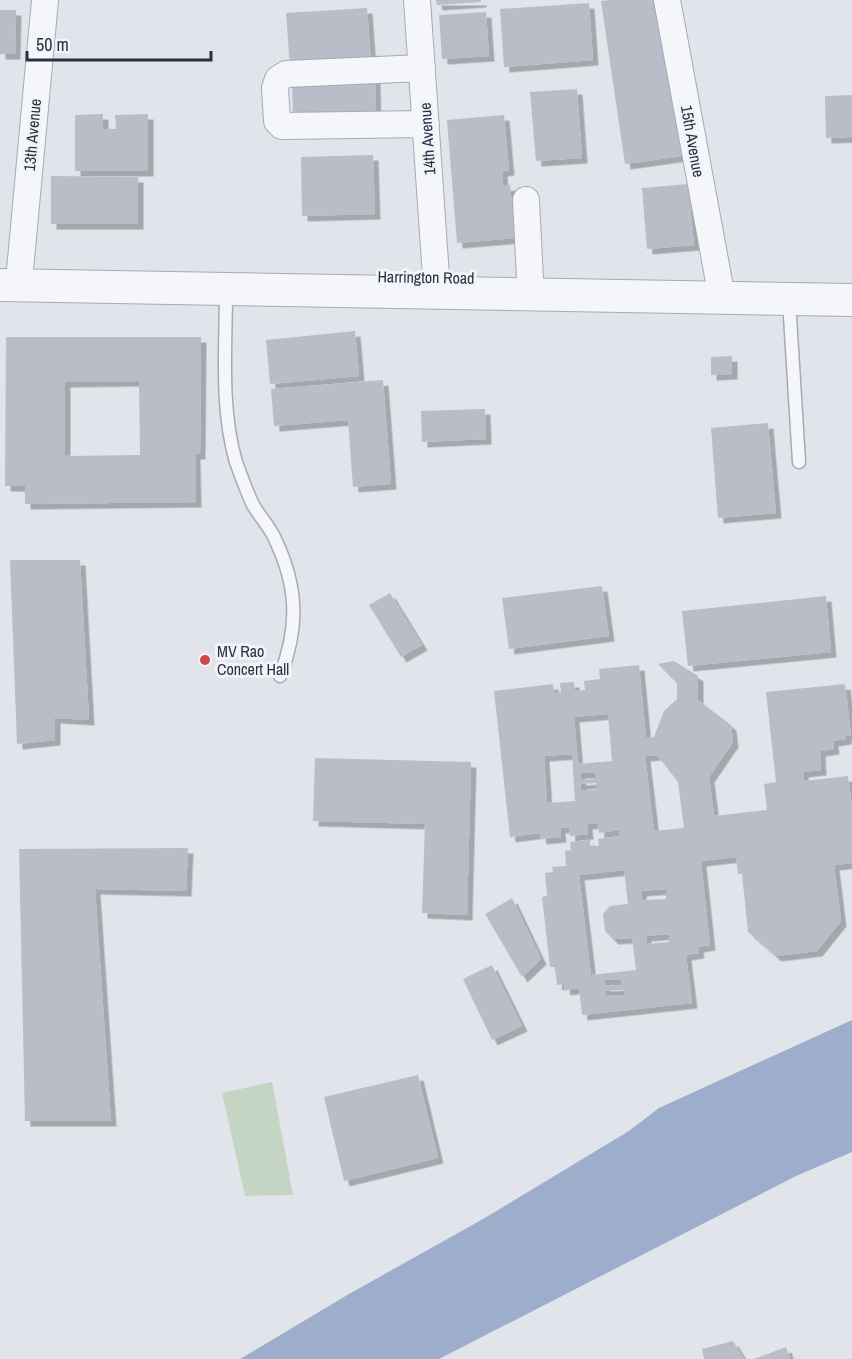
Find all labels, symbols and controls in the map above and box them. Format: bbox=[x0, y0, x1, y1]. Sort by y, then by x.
scale bar bbox=[27, 24, 212, 62]
text: 50 m bbox=[36, 32, 69, 57]
street label: 13th Avenue bbox=[18, 98, 46, 172]
street label: 14th Avenue bbox=[413, 102, 441, 176]
street label: 15th Avenue bbox=[676, 103, 710, 179]
street label: Harrington Road bbox=[377, 265, 475, 289]
place label: MV Rao Concert Hall bbox=[217, 640, 289, 680]
marker: MV Rao Concert Hall bbox=[198, 653, 212, 667]

